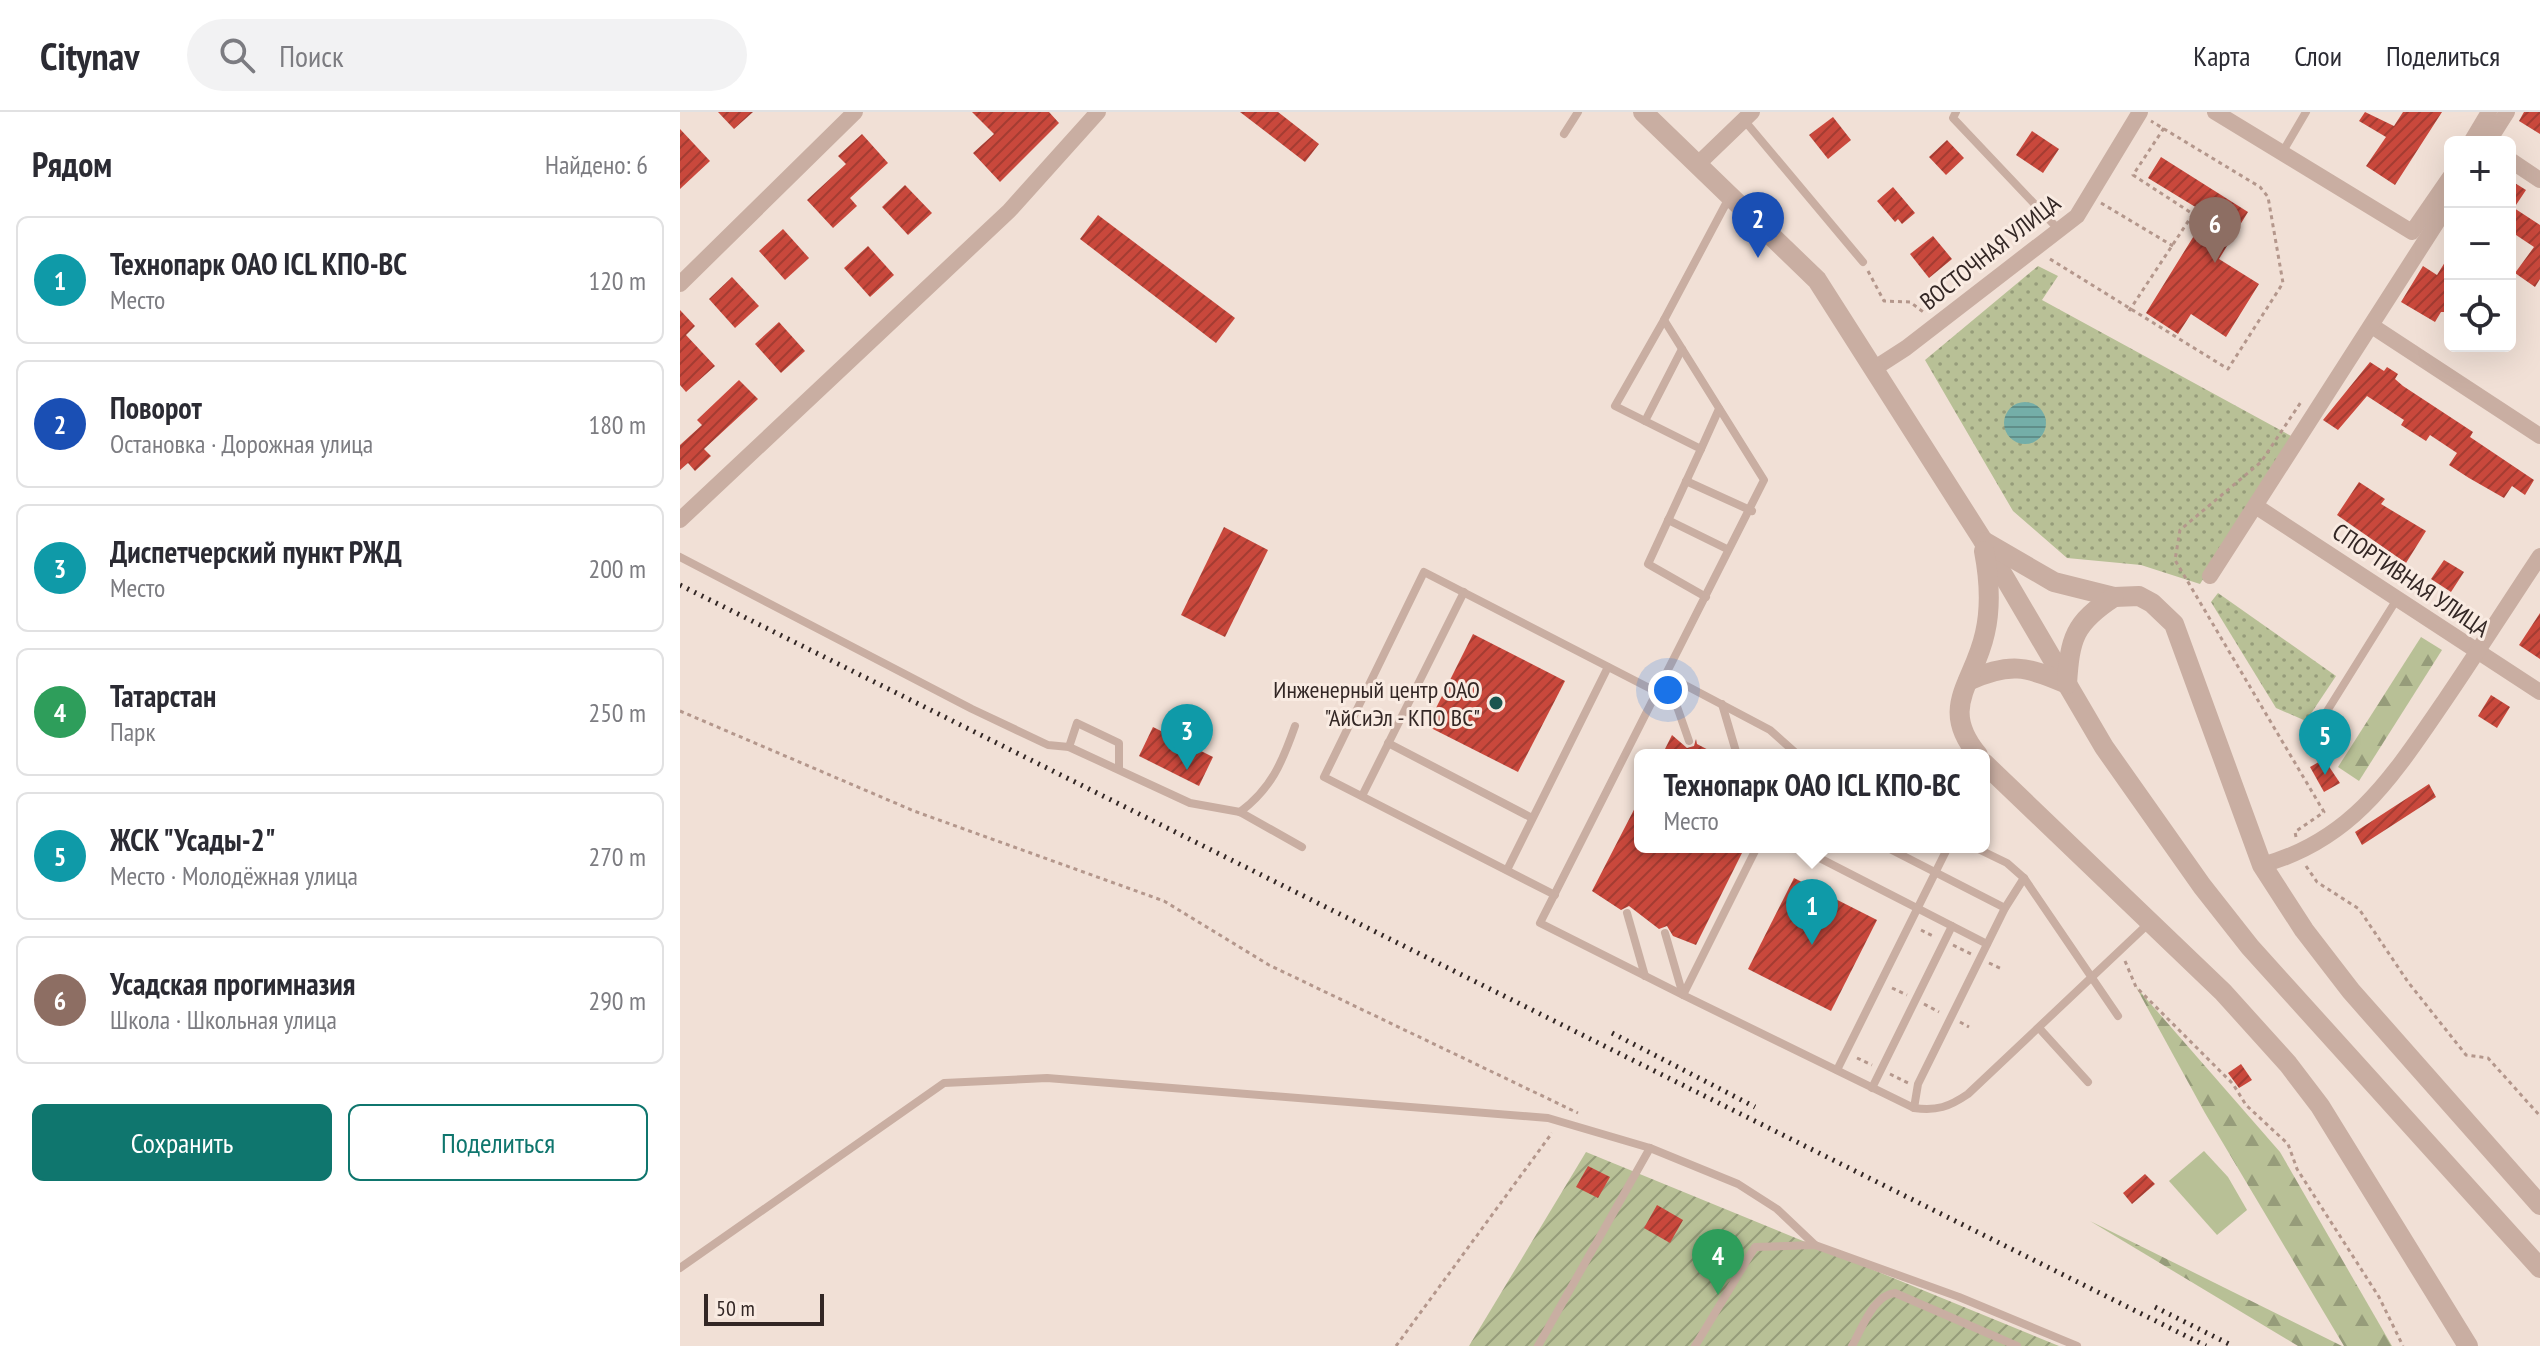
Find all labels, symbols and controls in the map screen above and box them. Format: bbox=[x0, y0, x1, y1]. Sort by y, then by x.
search box bbox=[187, 19, 747, 91]
text: Citynav bbox=[40, 31, 139, 80]
icon: search bbox=[215, 33, 259, 77]
text: Поиск bbox=[279, 36, 344, 75]
text: Карта bbox=[2193, 37, 2250, 74]
text: Слои bbox=[2294, 37, 2342, 74]
text: Поделиться bbox=[2386, 37, 2500, 74]
map controls bbox=[2444, 136, 2516, 352]
button: + bbox=[2444, 136, 2516, 208]
text: Рядом bbox=[32, 142, 112, 186]
text: Найдено: 6 bbox=[545, 148, 648, 181]
street label: ВОСТОЧНАЯ УЛИЦА bbox=[1914, 187, 2067, 316]
pin: 2 bbox=[1732, 192, 1784, 258]
pin: 6 bbox=[2189, 197, 2241, 263]
button: − bbox=[2444, 208, 2516, 280]
text: Технопарк OAO ICL КПО-ВС bbox=[110, 244, 407, 283]
text: 1 bbox=[54, 264, 66, 297]
text: 120 m bbox=[588, 264, 646, 297]
button: locate bbox=[2444, 280, 2516, 352]
text: Место bbox=[110, 283, 165, 316]
text: Поворот bbox=[110, 388, 202, 427]
text: 2 bbox=[54, 408, 66, 441]
text: 180 m bbox=[588, 408, 646, 441]
text: Остановка · Дорожная улица bbox=[110, 427, 373, 460]
street label: СПОРТИВНАЯ УЛИЦА bbox=[2327, 516, 2496, 644]
text: Диспетчерский пункт РЖД bbox=[110, 532, 402, 571]
text: 3 bbox=[54, 552, 66, 585]
text: 200 m bbox=[588, 552, 646, 585]
text: Место bbox=[110, 571, 165, 604]
your location bbox=[1648, 670, 1688, 710]
place label: Инженерный центр ОАО "АйСиЭл - КПО ВС" bbox=[1273, 674, 1480, 733]
text: Татарстан bbox=[110, 676, 216, 715]
marker: Инженерный центр ОАО "АйСиЭл - КПО ВС" bbox=[1487, 694, 1505, 712]
text: 4 bbox=[54, 696, 66, 729]
text: 250 m bbox=[588, 696, 646, 729]
pin: 3 bbox=[1161, 704, 1213, 770]
pin: 5 bbox=[2299, 709, 2351, 775]
text: Парк bbox=[110, 715, 155, 748]
popup bbox=[1634, 749, 1990, 853]
text: Технопарк OAO ICL КПО-ВС bbox=[1664, 765, 1961, 804]
text: Место bbox=[1664, 804, 1719, 837]
text: ЖСК "Усады-2" bbox=[110, 820, 275, 859]
text: 5 bbox=[54, 840, 66, 873]
text: 270 m bbox=[588, 840, 646, 873]
text: Место · Молодёжная улица bbox=[110, 859, 358, 892]
pin: 1 bbox=[1786, 879, 1838, 945]
text: Усадская прогимназия bbox=[110, 964, 355, 1003]
text: 6 bbox=[54, 984, 66, 1017]
text: 290 m bbox=[588, 984, 646, 1017]
text: Школа · Школьная улица bbox=[110, 1003, 337, 1036]
button: Сохранить bbox=[32, 1104, 332, 1181]
button: Поделиться bbox=[348, 1104, 648, 1181]
pin: 4 bbox=[1692, 1229, 1744, 1295]
scale bar bbox=[704, 1290, 824, 1326]
text: 50 m bbox=[716, 1294, 755, 1322]

